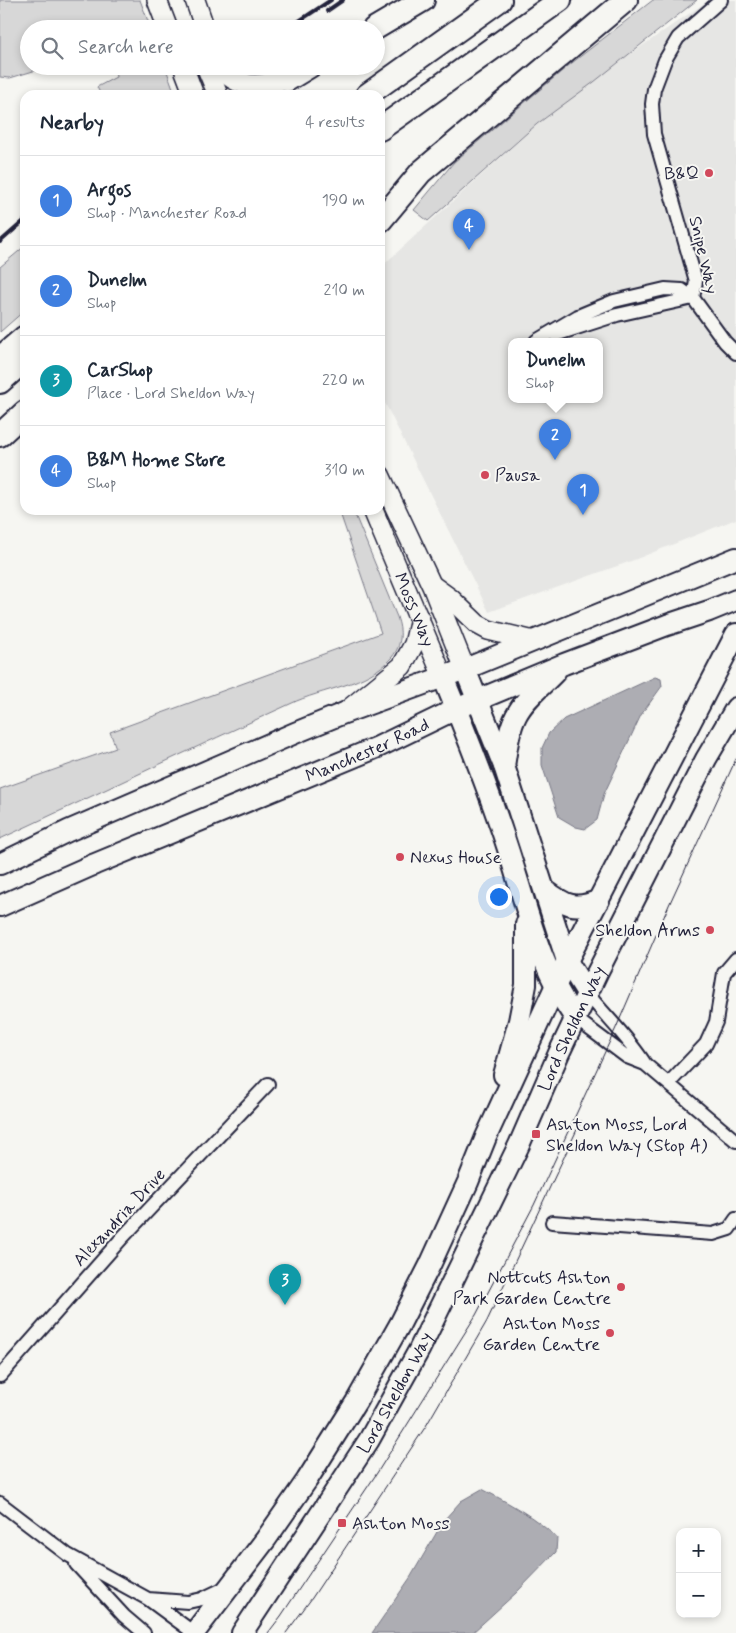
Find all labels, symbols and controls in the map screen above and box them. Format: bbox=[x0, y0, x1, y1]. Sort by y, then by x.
search box bbox=[20, 20, 385, 75]
icon: search bbox=[38, 34, 66, 62]
text: Search here bbox=[78, 35, 174, 60]
text: Nearby bbox=[40, 109, 104, 137]
text: 4 results bbox=[305, 112, 365, 133]
place label: B&Q bbox=[664, 162, 699, 186]
marker: B&Q bbox=[703, 167, 715, 179]
text: Argos bbox=[87, 178, 131, 203]
text: 1 bbox=[52, 190, 60, 211]
text: 190 m bbox=[322, 190, 365, 211]
text: Shop · Manchester Road bbox=[87, 203, 247, 224]
pin: 4 bbox=[453, 209, 485, 250]
street label: Snipe Way bbox=[682, 214, 724, 296]
text: Dunelm bbox=[87, 268, 147, 293]
text: 2 bbox=[52, 280, 60, 301]
text: 210 m bbox=[324, 280, 365, 301]
text: Shop bbox=[87, 293, 116, 314]
popup bbox=[508, 338, 603, 403]
text: Dunelm bbox=[525, 348, 586, 373]
text: CarShop bbox=[87, 358, 153, 383]
text: 3 bbox=[52, 370, 60, 391]
text: 220 m bbox=[322, 370, 365, 391]
text: Shop bbox=[525, 373, 555, 394]
text: Place · Lord Sheldon Way bbox=[87, 383, 255, 404]
pin: 2 bbox=[539, 419, 571, 460]
text: B&M Home Store bbox=[87, 448, 226, 473]
text: 4 bbox=[51, 460, 61, 481]
text: 310 m bbox=[324, 460, 365, 481]
place label: Pausa bbox=[495, 464, 540, 488]
marker: Pausa bbox=[479, 469, 491, 481]
text: Shop bbox=[87, 473, 116, 494]
pin: 1 bbox=[567, 474, 599, 515]
street label: Moss Way bbox=[388, 569, 440, 651]
street label: Manchester Road bbox=[302, 713, 434, 789]
place label: Nexus House bbox=[410, 846, 501, 870]
marker: Nexus House bbox=[394, 851, 406, 863]
your location bbox=[486, 884, 512, 910]
place label: Sheldon Arms bbox=[595, 919, 700, 943]
marker: Sheldon Arms bbox=[704, 924, 716, 936]
street label: Lord Sheldon Way bbox=[533, 962, 612, 1095]
place label: Ashton Moss, Lord Sheldon Way (Stop A) bbox=[546, 1113, 708, 1158]
marker: Ashton Moss, Lord Sheldon Way (Stop A) bbox=[530, 1128, 542, 1140]
street label: Alexandria Drive bbox=[68, 1163, 171, 1272]
pin: 3 bbox=[269, 1264, 301, 1305]
place label: Nottcuts Ashton Park Garden Centre bbox=[453, 1266, 611, 1311]
marker: Nottcuts Ashton Park Garden Centre bbox=[615, 1281, 627, 1293]
place label: Ashton Moss Garden Centre bbox=[482, 1312, 600, 1357]
marker: Ashton Moss Garden Centre bbox=[604, 1327, 616, 1339]
street label: Lord Sheldon Way bbox=[352, 1328, 439, 1459]
place label: Ashton Moss bbox=[352, 1512, 450, 1536]
marker: Ashton Moss bbox=[336, 1517, 348, 1529]
map controls bbox=[676, 1528, 721, 1618]
button: + bbox=[676, 1528, 721, 1573]
button: − bbox=[676, 1573, 721, 1618]

